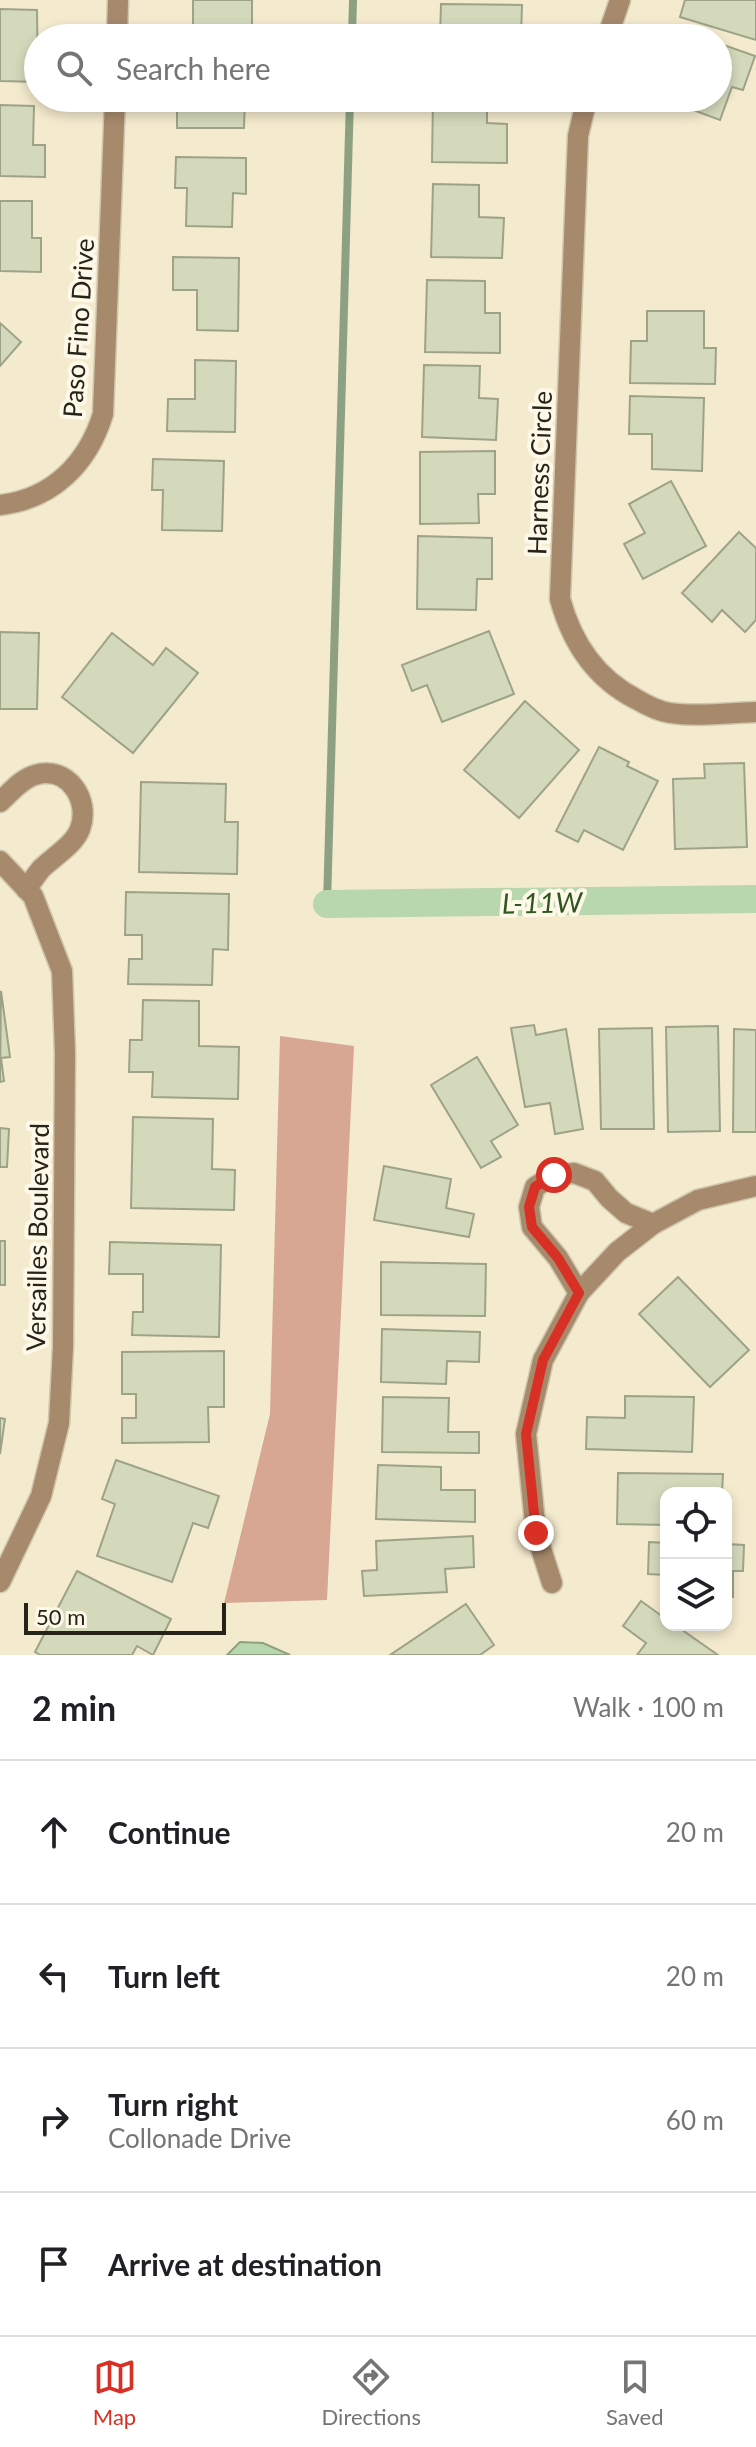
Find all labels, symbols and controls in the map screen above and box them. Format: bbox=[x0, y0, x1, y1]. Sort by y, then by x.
search box bbox=[24, 24, 732, 112]
icon: search bbox=[52, 46, 96, 90]
text: Search here bbox=[116, 50, 271, 86]
street label: Paso Fino Drive bbox=[56, 237, 100, 419]
street label: Harness Circle bbox=[520, 390, 558, 556]
water label: L-11W bbox=[502, 884, 584, 920]
street label: Versailles Boulevard bbox=[19, 1123, 55, 1351]
route start bbox=[536, 1157, 572, 1193]
map controls bbox=[660, 1487, 732, 1631]
button: locate bbox=[660, 1487, 732, 1559]
route end bbox=[518, 1515, 554, 1551]
button: layers bbox=[660, 1559, 732, 1631]
scale bar bbox=[24, 1599, 226, 1635]
text: 50 m bbox=[36, 1603, 85, 1630]
text: 2 min bbox=[32, 1687, 116, 1728]
text: Walk · 100 m bbox=[573, 1691, 724, 1723]
icon: ahead bbox=[32, 1810, 76, 1854]
text: Continue bbox=[108, 1814, 231, 1850]
text: 20 m bbox=[666, 1816, 724, 1848]
icon: left bbox=[32, 1954, 76, 1998]
text: Turn left bbox=[108, 1958, 220, 1994]
text: 20 m bbox=[666, 1960, 724, 1992]
text: Turn right bbox=[108, 2086, 238, 2122]
icon: right bbox=[32, 2098, 76, 2142]
text: 60 m bbox=[666, 2104, 724, 2136]
text: Collonade Drive bbox=[108, 2122, 291, 2154]
icon: arrive bbox=[32, 2242, 76, 2286]
text: Arrive at destination bbox=[108, 2246, 382, 2282]
tab: Map bbox=[93, 2355, 137, 2430]
tab: Directions bbox=[322, 2355, 421, 2430]
tab: Saved bbox=[606, 2355, 663, 2430]

